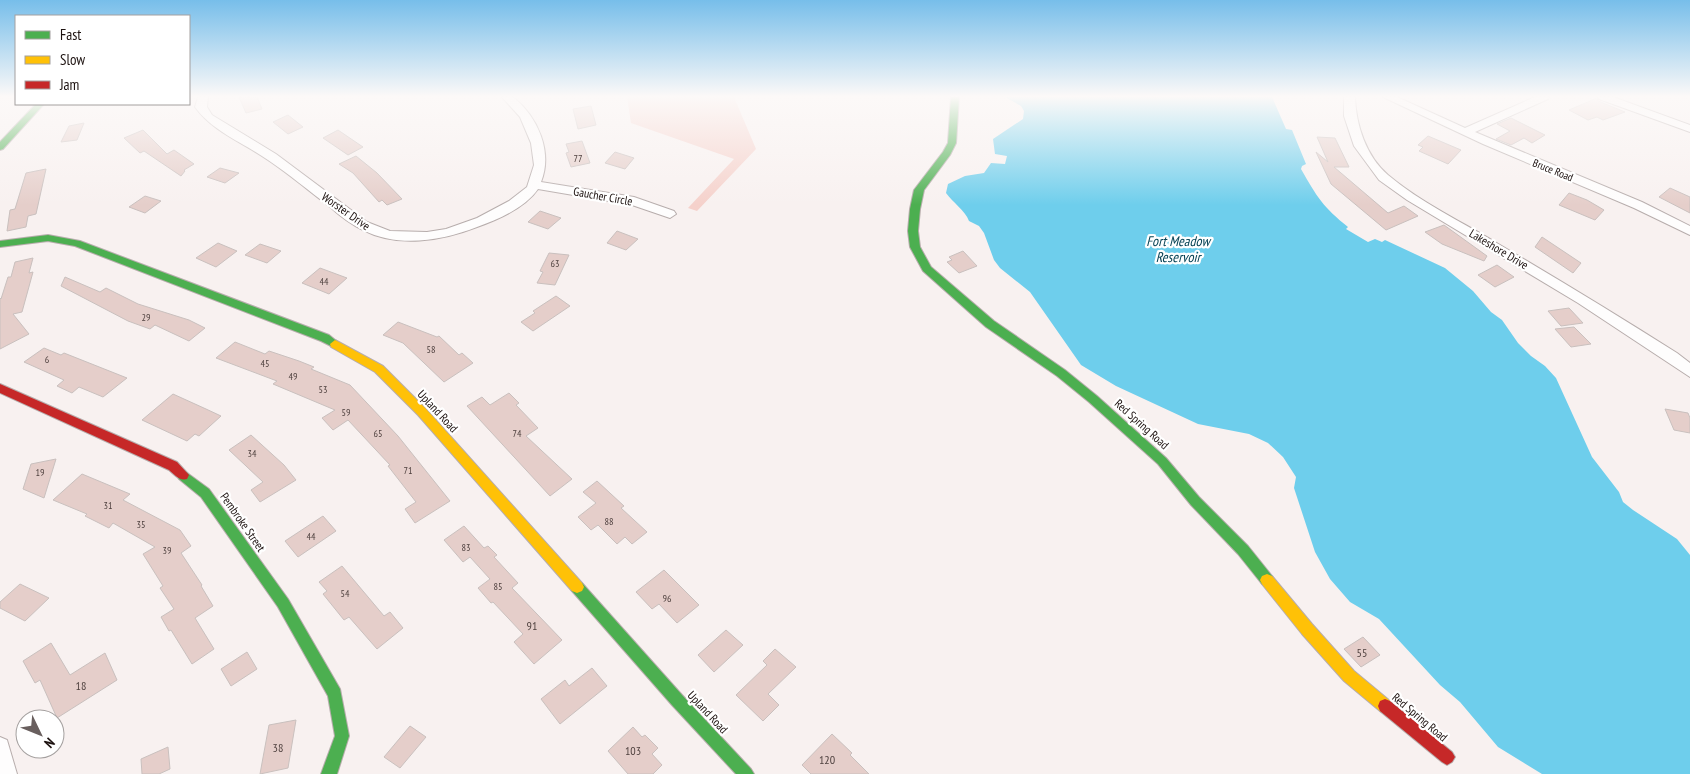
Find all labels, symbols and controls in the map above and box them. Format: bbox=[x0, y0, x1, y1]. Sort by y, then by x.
legend bbox=[15, 15, 190, 105]
text: Fast bbox=[60, 25, 81, 44]
text: Slow bbox=[60, 50, 85, 69]
text: Jam bbox=[59, 75, 79, 94]
house number: 77 bbox=[574, 152, 583, 165]
street label: Bruce Road bbox=[1531, 156, 1575, 185]
street label: Gaucher Circle bbox=[572, 183, 634, 209]
street label: Worster Drive bbox=[319, 189, 373, 233]
street label: Lakeshore Drive bbox=[1467, 226, 1531, 273]
water label: Fort Meadow Reservoir bbox=[1146, 232, 1211, 266]
house number: 63 bbox=[551, 257, 560, 270]
house number: 44 bbox=[320, 275, 329, 288]
house number: 29 bbox=[142, 311, 151, 324]
house number: 58 bbox=[427, 343, 436, 356]
house number: 6 bbox=[45, 353, 50, 366]
house number: 45 bbox=[261, 357, 270, 370]
house number: 49 bbox=[289, 370, 298, 383]
house number: 53 bbox=[319, 383, 328, 396]
street label: Upland Road bbox=[415, 387, 461, 435]
street label: Red Spring Road bbox=[1112, 396, 1172, 452]
house number: 59 bbox=[342, 406, 351, 419]
house number: 65 bbox=[374, 427, 383, 440]
house number: 74 bbox=[513, 427, 522, 440]
house number: 34 bbox=[248, 447, 257, 460]
house number: 71 bbox=[404, 464, 413, 477]
house number: 19 bbox=[36, 466, 45, 479]
street label: Pembroke Street bbox=[217, 490, 269, 555]
house number: 31 bbox=[104, 499, 113, 512]
house number: 88 bbox=[605, 515, 614, 528]
house number: 35 bbox=[137, 518, 146, 531]
house number: 44 bbox=[307, 530, 316, 543]
house number: 83 bbox=[462, 541, 471, 554]
house number: 39 bbox=[163, 544, 172, 557]
house number: 85 bbox=[494, 580, 503, 593]
house number: 54 bbox=[341, 587, 350, 600]
house number: 96 bbox=[663, 592, 672, 605]
house number: 91 bbox=[527, 618, 537, 633]
house number: 55 bbox=[1357, 645, 1367, 660]
house number: 18 bbox=[76, 678, 86, 693]
street label: Upland Road bbox=[685, 688, 731, 736]
street label: Red Spring Road bbox=[1389, 689, 1451, 745]
north arrow bbox=[15, 709, 65, 759]
text: N bbox=[40, 734, 59, 752]
house number: 38 bbox=[273, 740, 283, 755]
house number: 103 bbox=[625, 743, 641, 758]
house number: 120 bbox=[819, 752, 835, 767]

